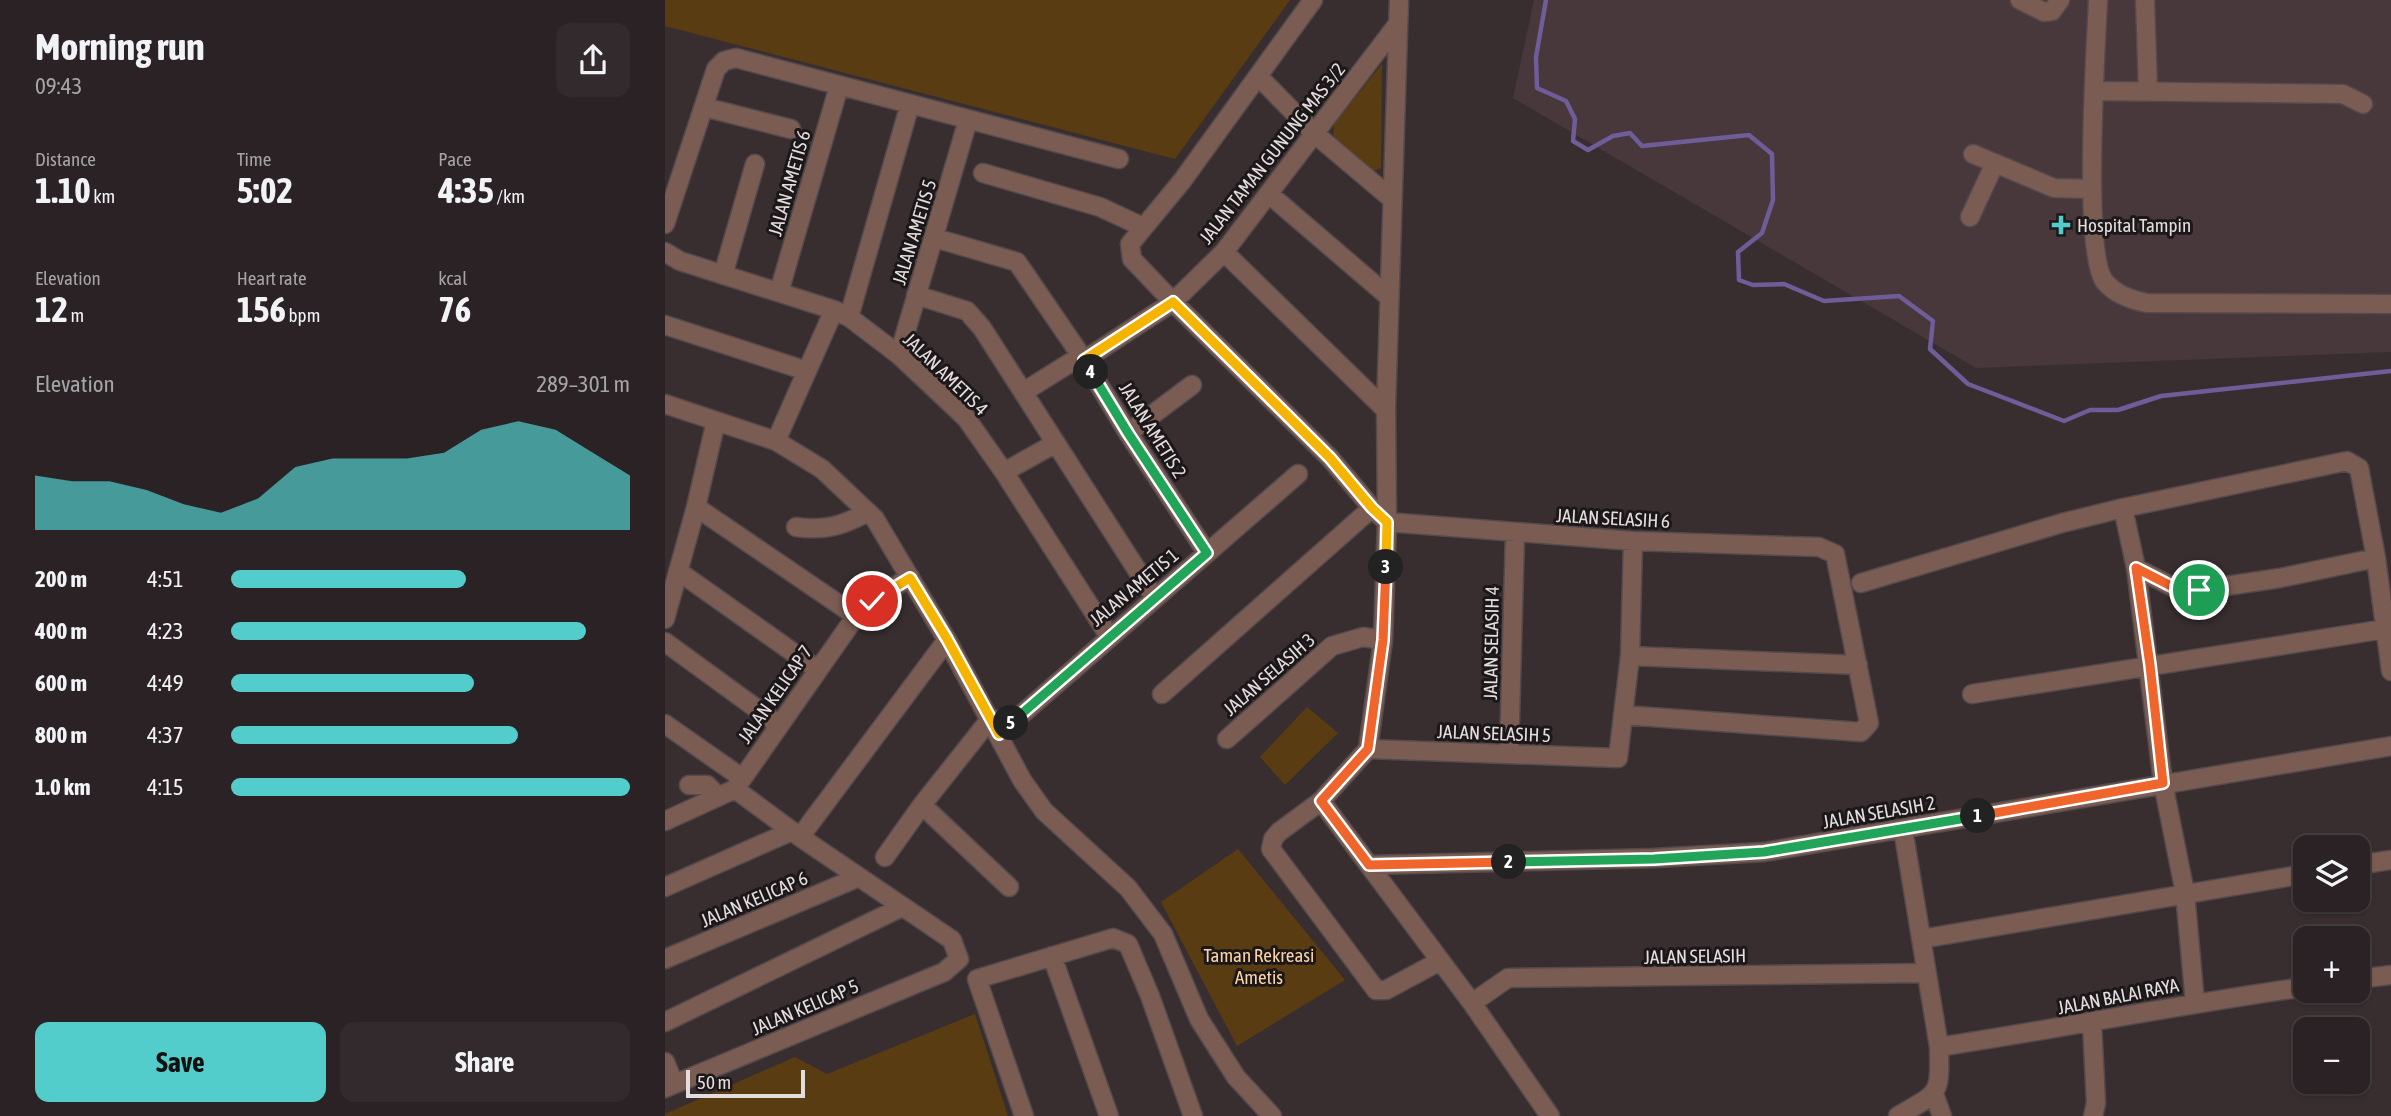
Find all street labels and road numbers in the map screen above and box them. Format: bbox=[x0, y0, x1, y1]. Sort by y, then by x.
street label: JALAN TAMAN GUNUNG MAS 3/2 bbox=[1195, 58, 1349, 248]
street label: JALAN AMETIS 6 bbox=[763, 128, 815, 238]
street label: JALAN AMETIS 5 bbox=[888, 177, 940, 287]
street label: JALAN AMETIS 4 bbox=[899, 328, 993, 420]
street label: JALAN AMETIS 2 bbox=[1115, 378, 1191, 482]
street label: JALAN SELASIH 6 bbox=[1555, 504, 1671, 532]
street label: JALAN AMETIS 1 bbox=[1085, 544, 1183, 630]
street label: JALAN SELASIH 4 bbox=[1479, 586, 1503, 700]
street label: JALAN SELASIH 3 bbox=[1219, 628, 1319, 720]
street label: JALAN KELICAP 7 bbox=[733, 641, 817, 747]
street label: JALAN SELASIH 5 bbox=[1437, 720, 1551, 746]
street label: JALAN SELASIH 2 bbox=[1821, 791, 1937, 833]
street label: JALAN KELICAP 6 bbox=[697, 867, 811, 931]
street label: JALAN SELASIH bbox=[1644, 944, 1746, 968]
street label: JALAN BALAI RAYA bbox=[2056, 973, 2181, 1019]
street label: JALAN KELICAP 5 bbox=[748, 975, 862, 1039]

